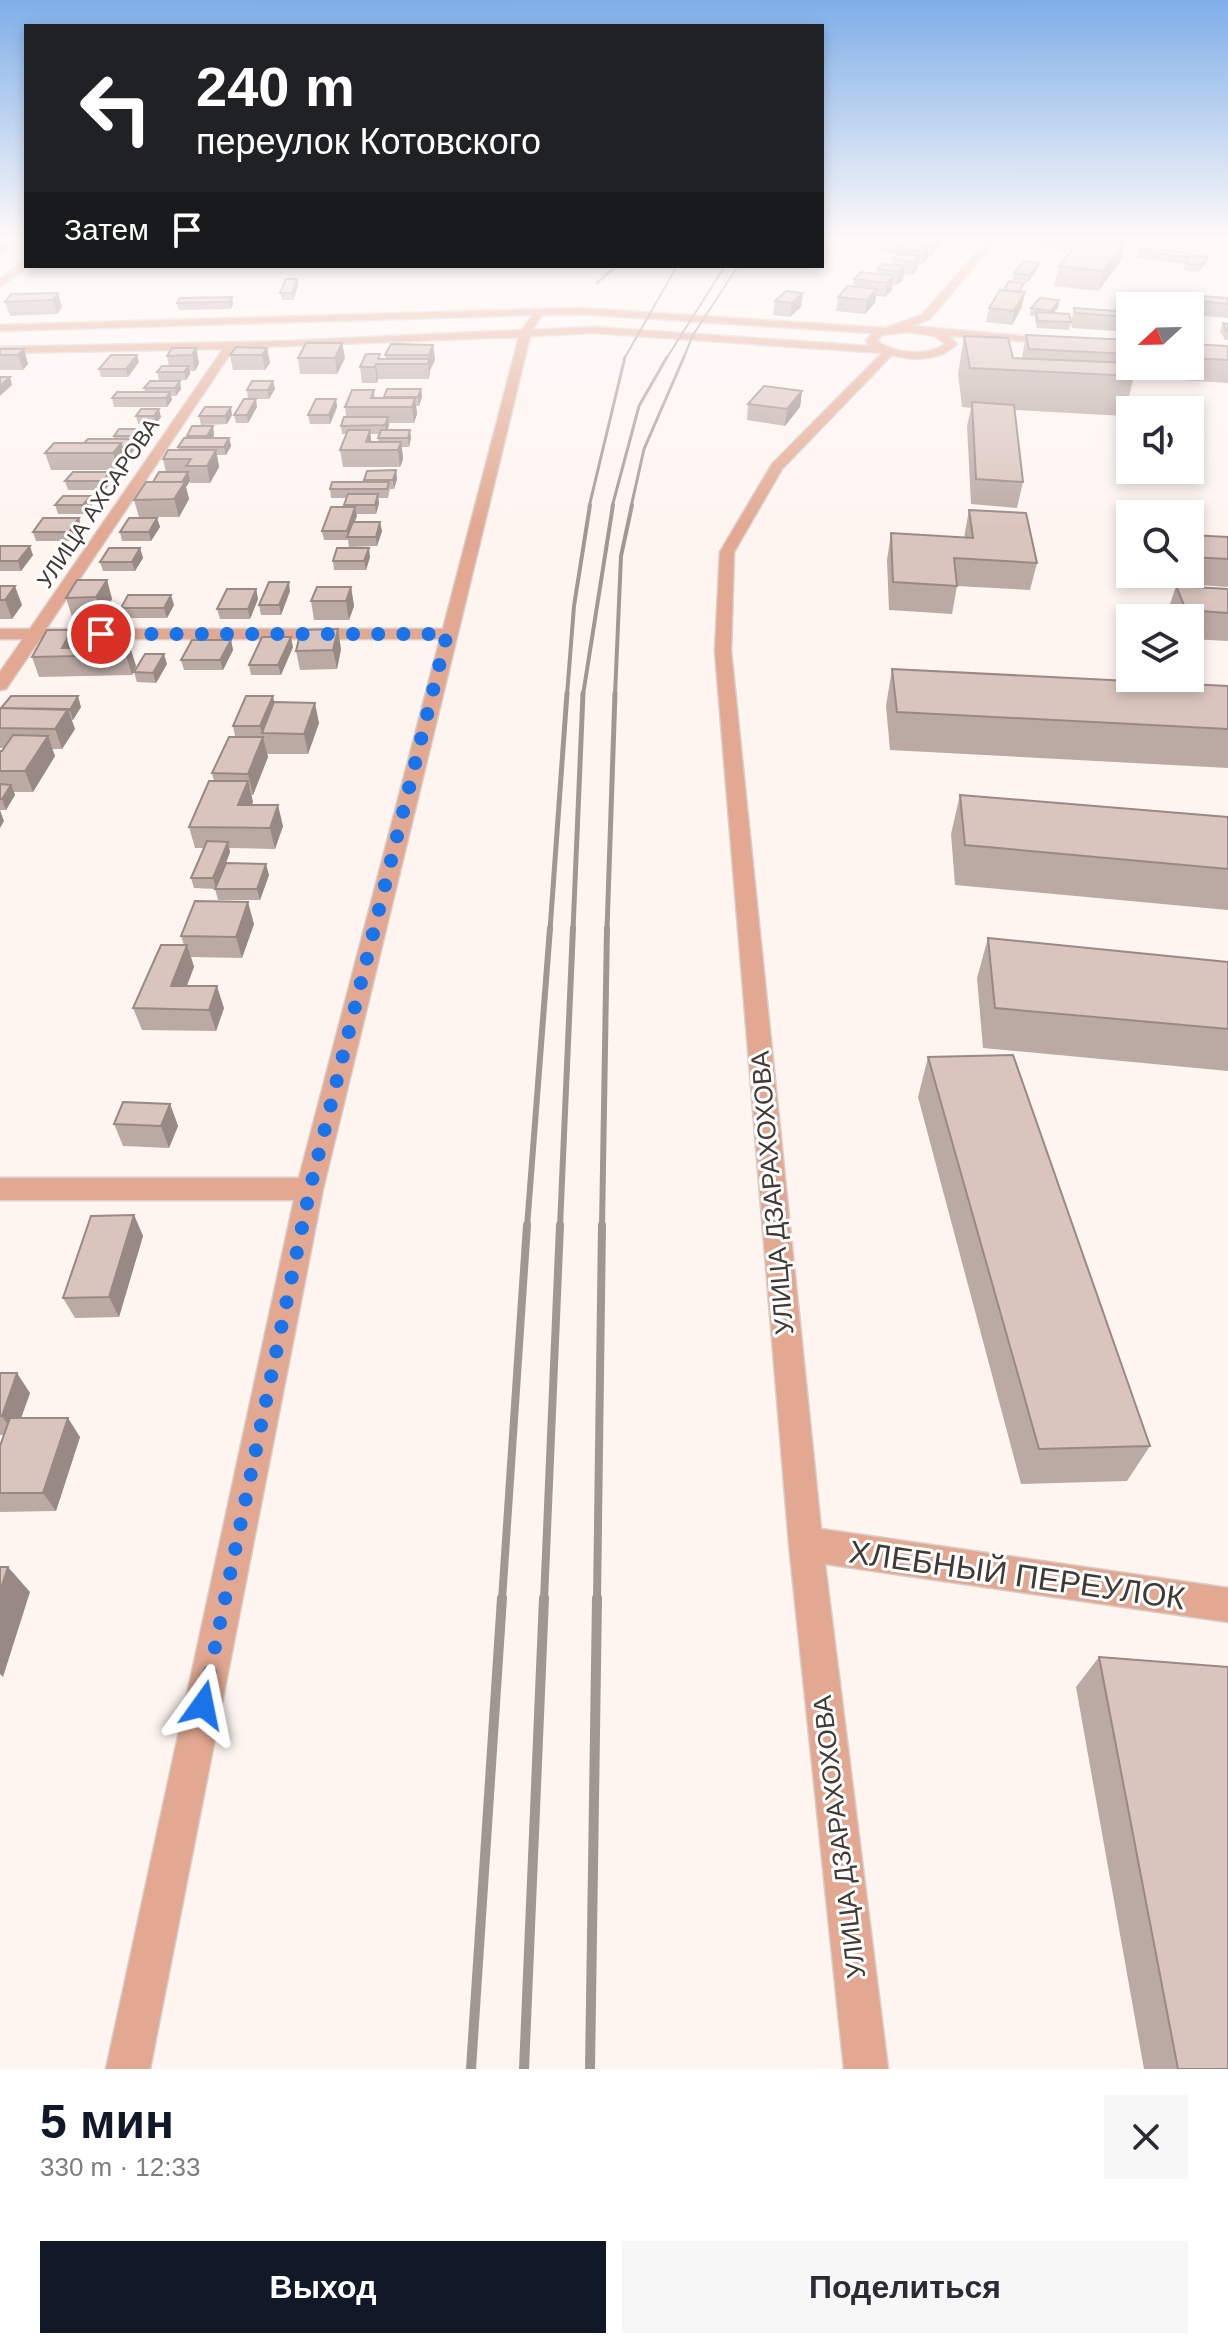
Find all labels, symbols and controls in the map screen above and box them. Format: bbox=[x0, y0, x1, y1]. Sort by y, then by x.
text: 240 m bbox=[196, 55, 355, 118]
icon: left bbox=[64, 56, 168, 160]
text: переулок Котовского bbox=[196, 121, 541, 162]
icon: arrive bbox=[165, 208, 209, 252]
text: Затем bbox=[64, 213, 149, 246]
north arrow bbox=[1116, 292, 1204, 380]
map controls bbox=[1116, 292, 1204, 692]
button: sound bbox=[1116, 396, 1204, 484]
street label: УЛИЦА АХСАРОВА bbox=[32, 413, 164, 593]
button: search bbox=[1116, 500, 1204, 588]
pin bbox=[67, 600, 135, 668]
button: layers bbox=[1116, 604, 1204, 692]
icon: arrive bbox=[79, 612, 123, 656]
street label: УЛИЦА ДЗАРАХОХОВА bbox=[745, 1049, 799, 1336]
street label: ХЛЕБНЫЙ ПЕРЕУЛОК bbox=[847, 1534, 1188, 1616]
position arrow bbox=[161, 1663, 245, 1747]
street label: УЛИЦА ДЗАРАХОХОВА bbox=[807, 1693, 871, 1980]
text: 5 мин bbox=[40, 2095, 174, 2148]
button: close bbox=[1104, 2095, 1188, 2179]
text: 330 m · 12:33 bbox=[40, 2152, 200, 2182]
button: Выход bbox=[40, 2241, 606, 2333]
button: Поделиться bbox=[622, 2241, 1188, 2333]

